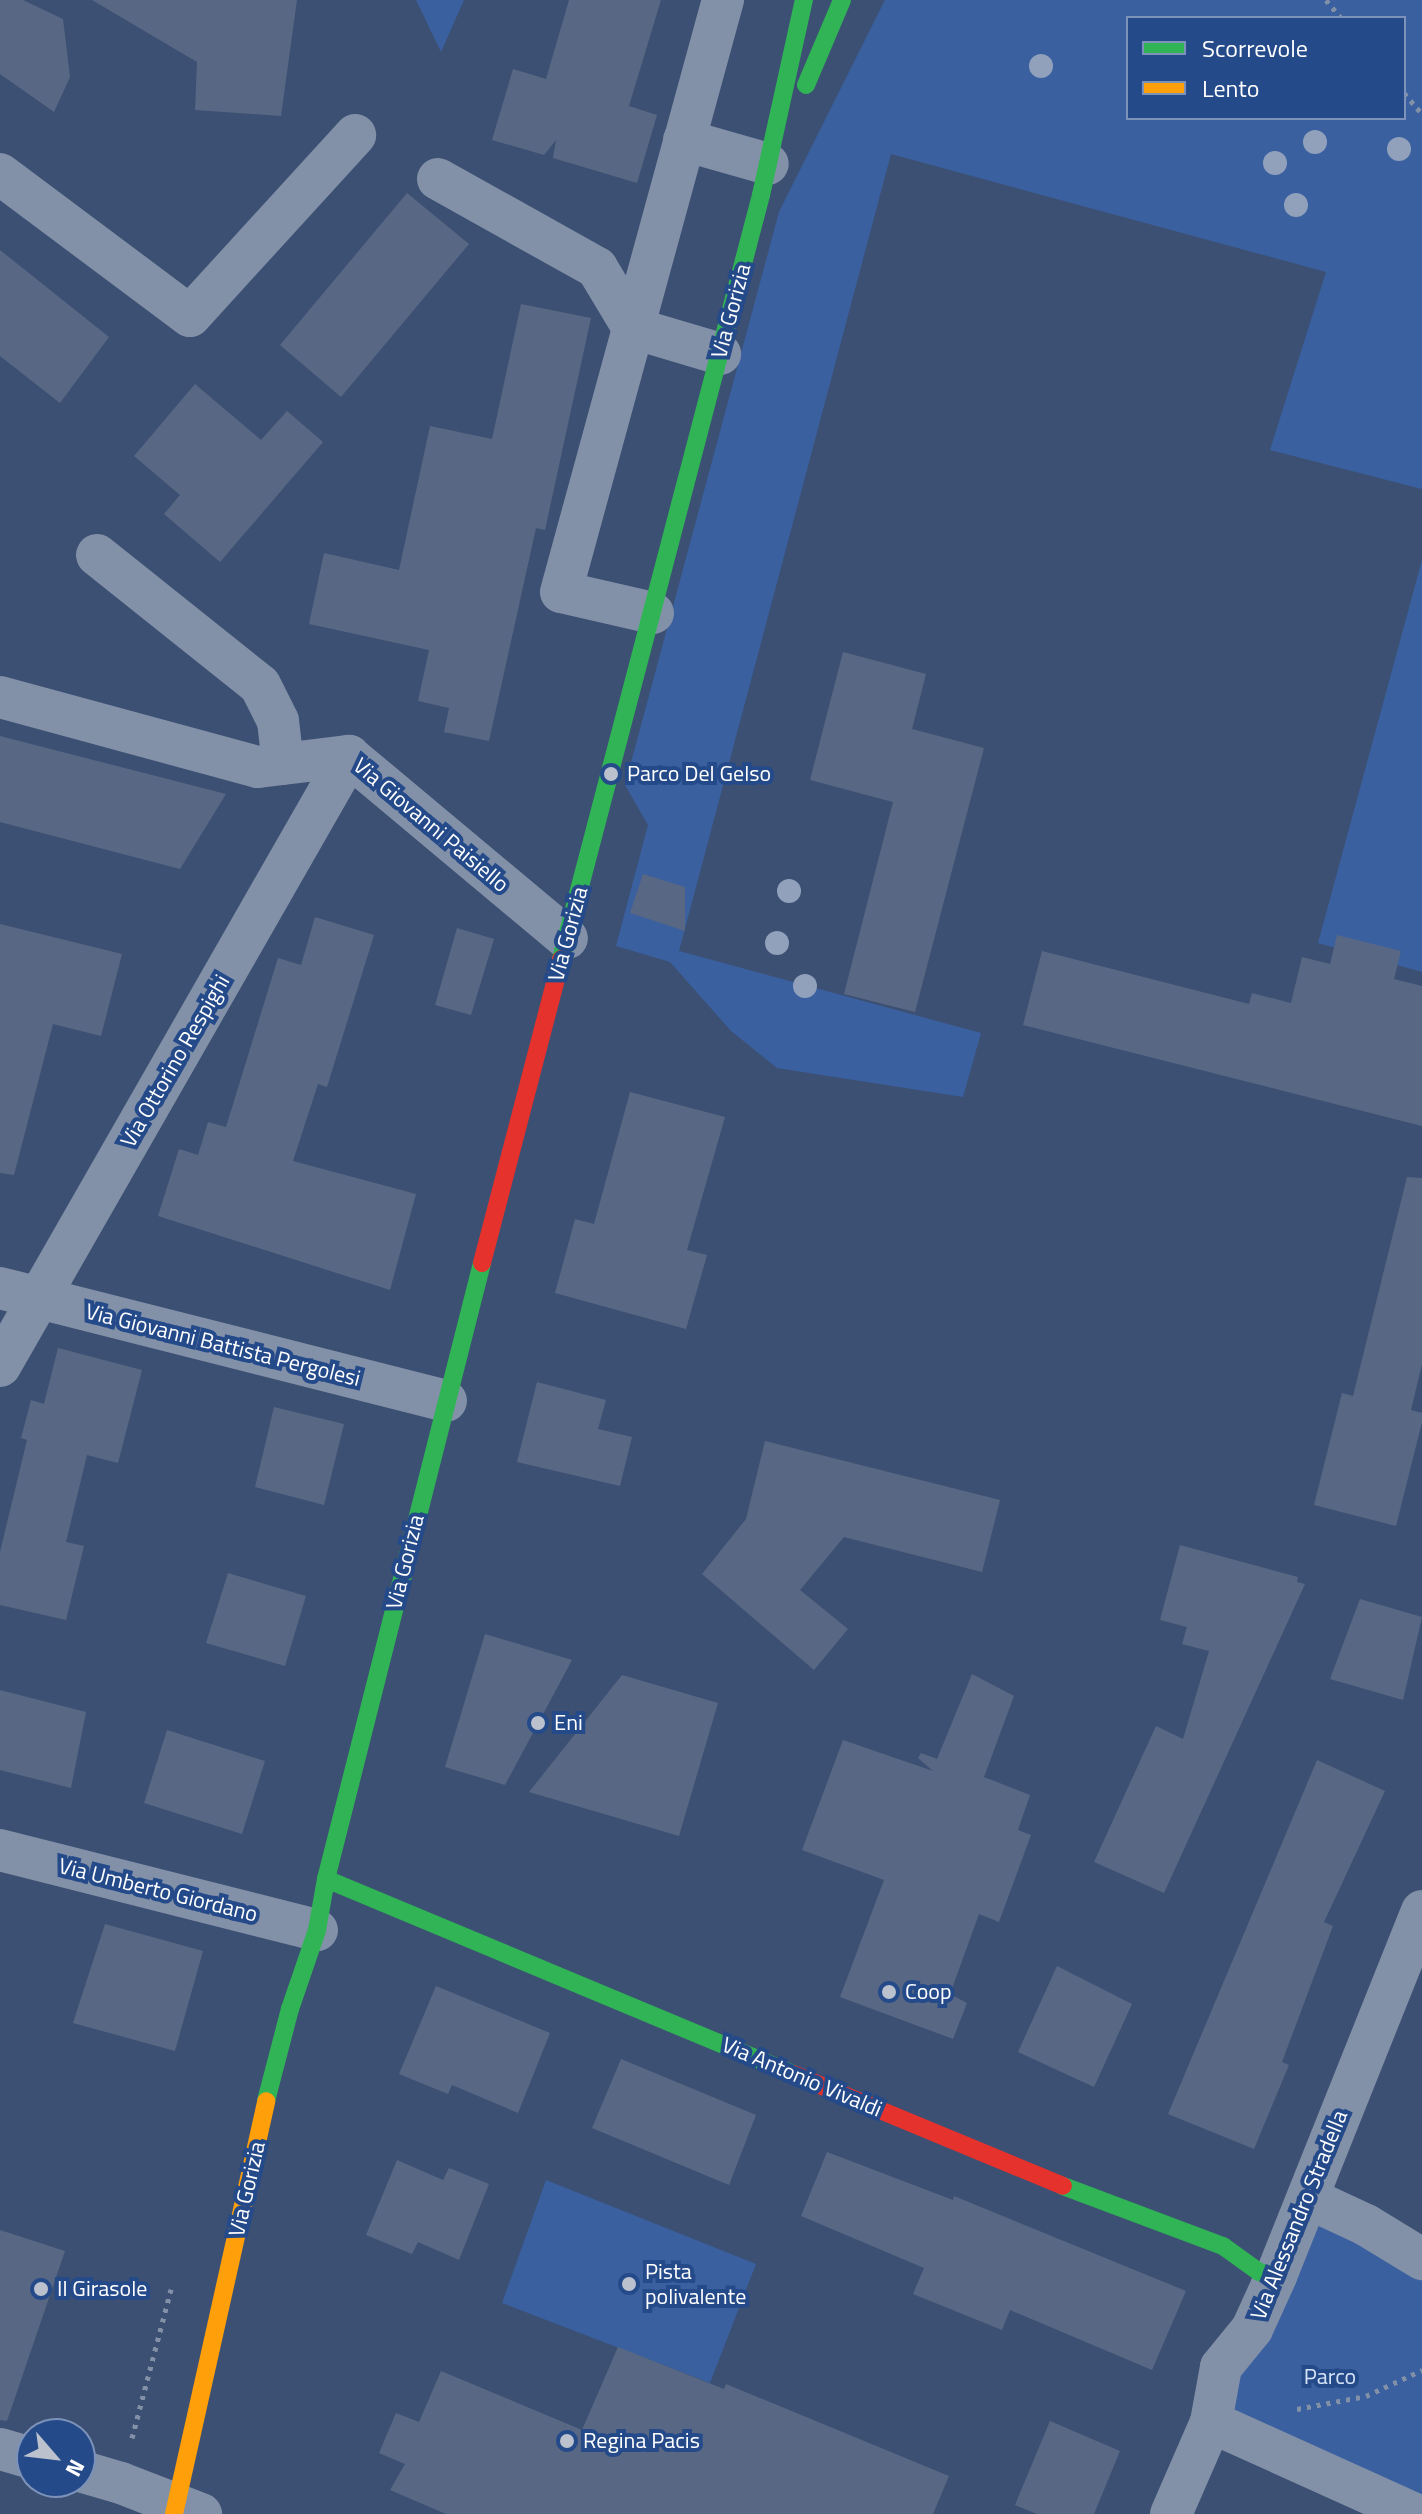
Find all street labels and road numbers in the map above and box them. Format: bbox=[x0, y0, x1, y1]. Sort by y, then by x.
street label: Via Gorizia bbox=[706, 261, 756, 361]
street label: Via Giovanni Paisiello bbox=[348, 752, 514, 898]
street label: Via Gorizia bbox=[543, 884, 593, 984]
street label: Via Ottorino Respighi bbox=[115, 970, 235, 1152]
street label: Via Giovanni Battista Pergolesi bbox=[83, 1298, 363, 1392]
street label: Via Gorizia bbox=[380, 1512, 430, 1612]
street label: Via Umberto Giordano bbox=[56, 1853, 260, 1927]
street label: Via Antonio Vivaldi bbox=[718, 2031, 886, 2123]
street label: Via Alessandro Stradella bbox=[1245, 2106, 1353, 2324]
street label: Via Gorizia bbox=[223, 2139, 271, 2239]

